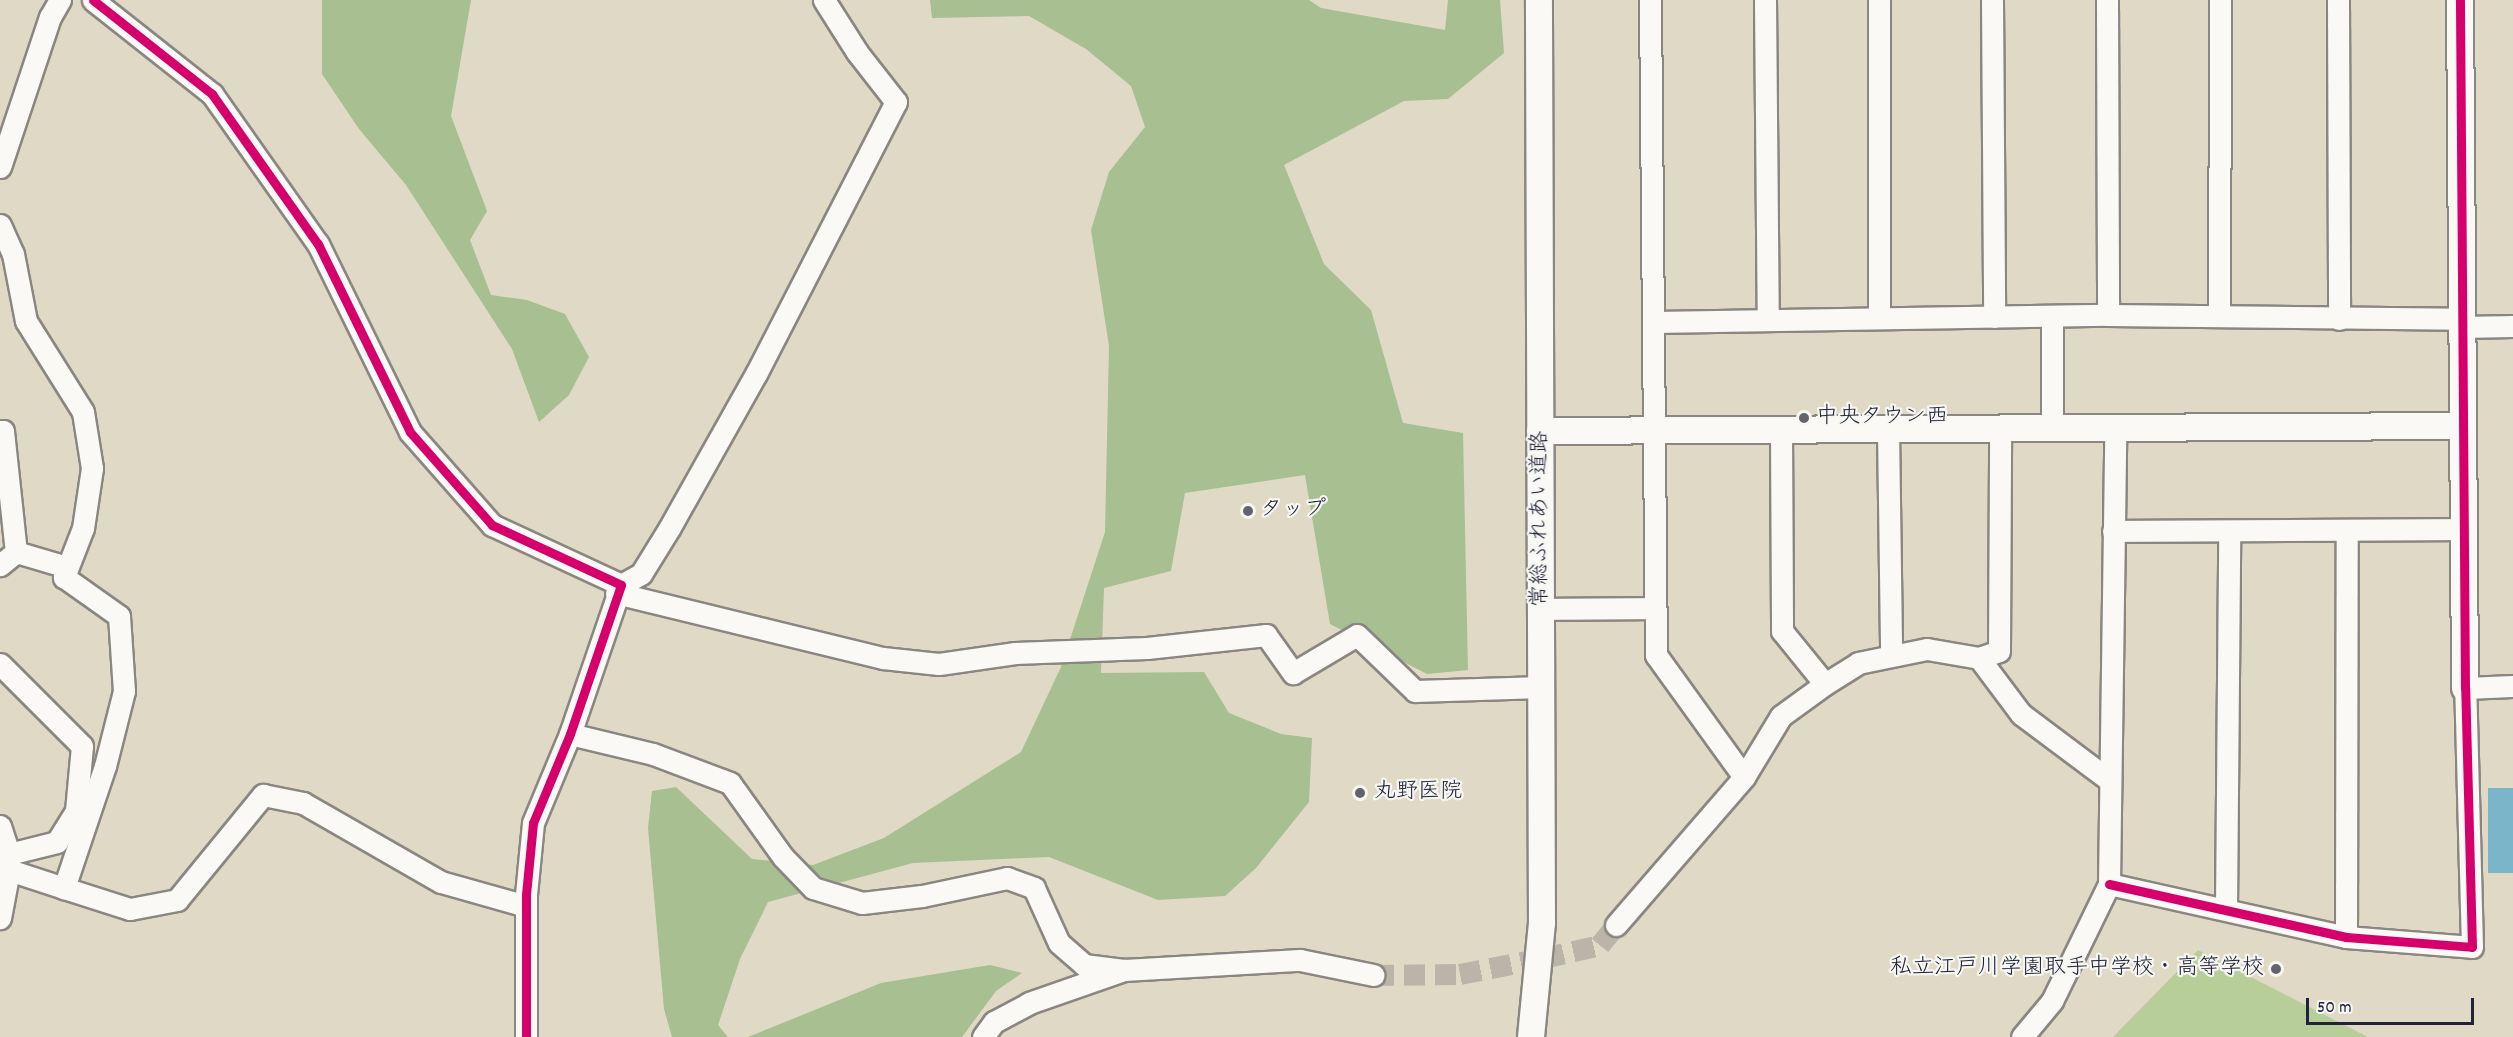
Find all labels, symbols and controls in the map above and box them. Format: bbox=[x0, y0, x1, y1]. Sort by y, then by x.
place label: 中央タウン西 bbox=[1816, 405, 1948, 431]
marker: 中央タウン西 bbox=[1797, 411, 1811, 425]
street label: 常総ふれあい道路 bbox=[1528, 431, 1554, 607]
place label: タップ bbox=[1260, 498, 1326, 524]
marker: タップ bbox=[1241, 504, 1255, 518]
place label: 丸野医院 bbox=[1374, 780, 1462, 806]
marker: 丸野医院 bbox=[1351, 784, 1369, 802]
place label: 私立江戸川学園取手中学校・高等学校 bbox=[1890, 956, 2264, 982]
marker: 私立江戸川学園取手中学校・高等学校 bbox=[2269, 962, 2283, 976]
scale bar bbox=[2309, 986, 2477, 1024]
text: 50 m bbox=[2317, 996, 2352, 1021]

